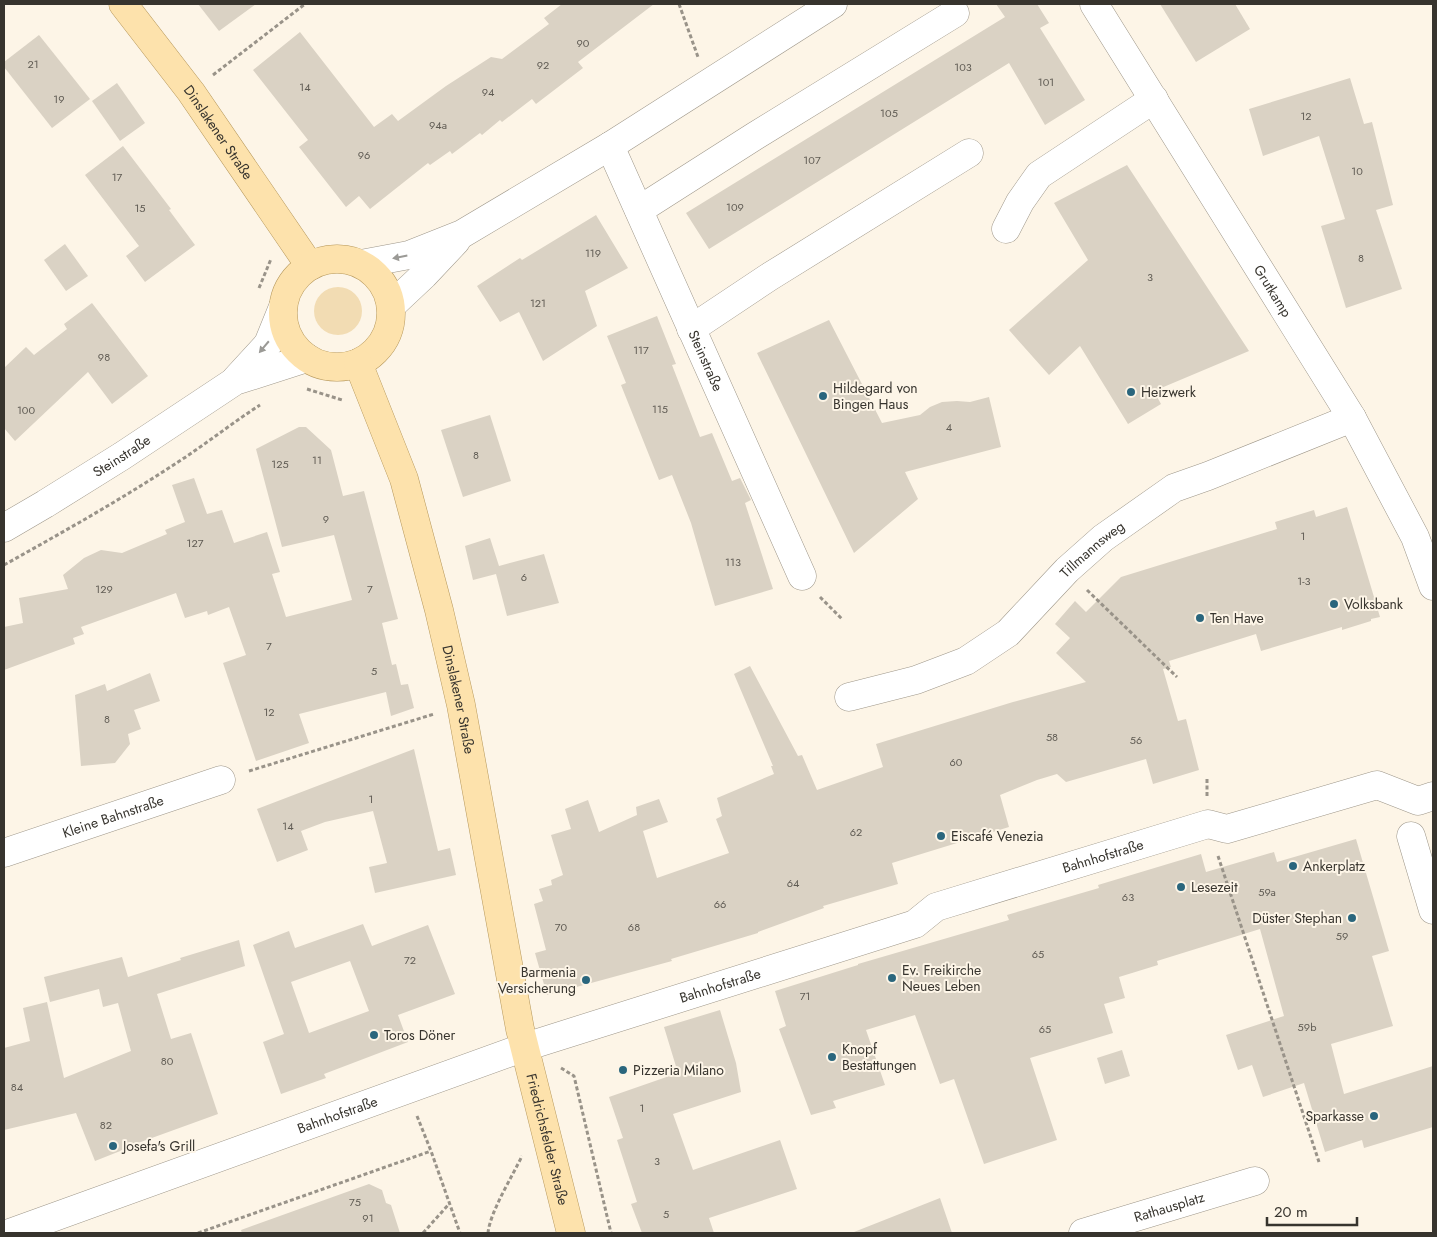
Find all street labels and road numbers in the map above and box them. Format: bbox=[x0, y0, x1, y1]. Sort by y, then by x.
street label: Dinslakener Straße bbox=[179, 81, 258, 184]
street label: Grutkamp bbox=[1249, 261, 1297, 321]
street label: Steinstraße bbox=[683, 327, 728, 394]
street label: Steinstraße bbox=[89, 430, 154, 482]
street label: Tillmannsweg bbox=[1055, 516, 1128, 582]
street label: Dinslakener Straße bbox=[437, 643, 480, 755]
street label: Kleine Bahnstraße bbox=[60, 790, 166, 843]
street label: Bahnhofstraße bbox=[1060, 834, 1146, 878]
street label: Bahnhofstraße bbox=[677, 963, 763, 1008]
street label: Friedrichsfelder Straße bbox=[522, 1071, 574, 1207]
street label: Bahnhofstraße bbox=[294, 1091, 380, 1138]
street label: Rathausplatz bbox=[1131, 1187, 1207, 1227]

